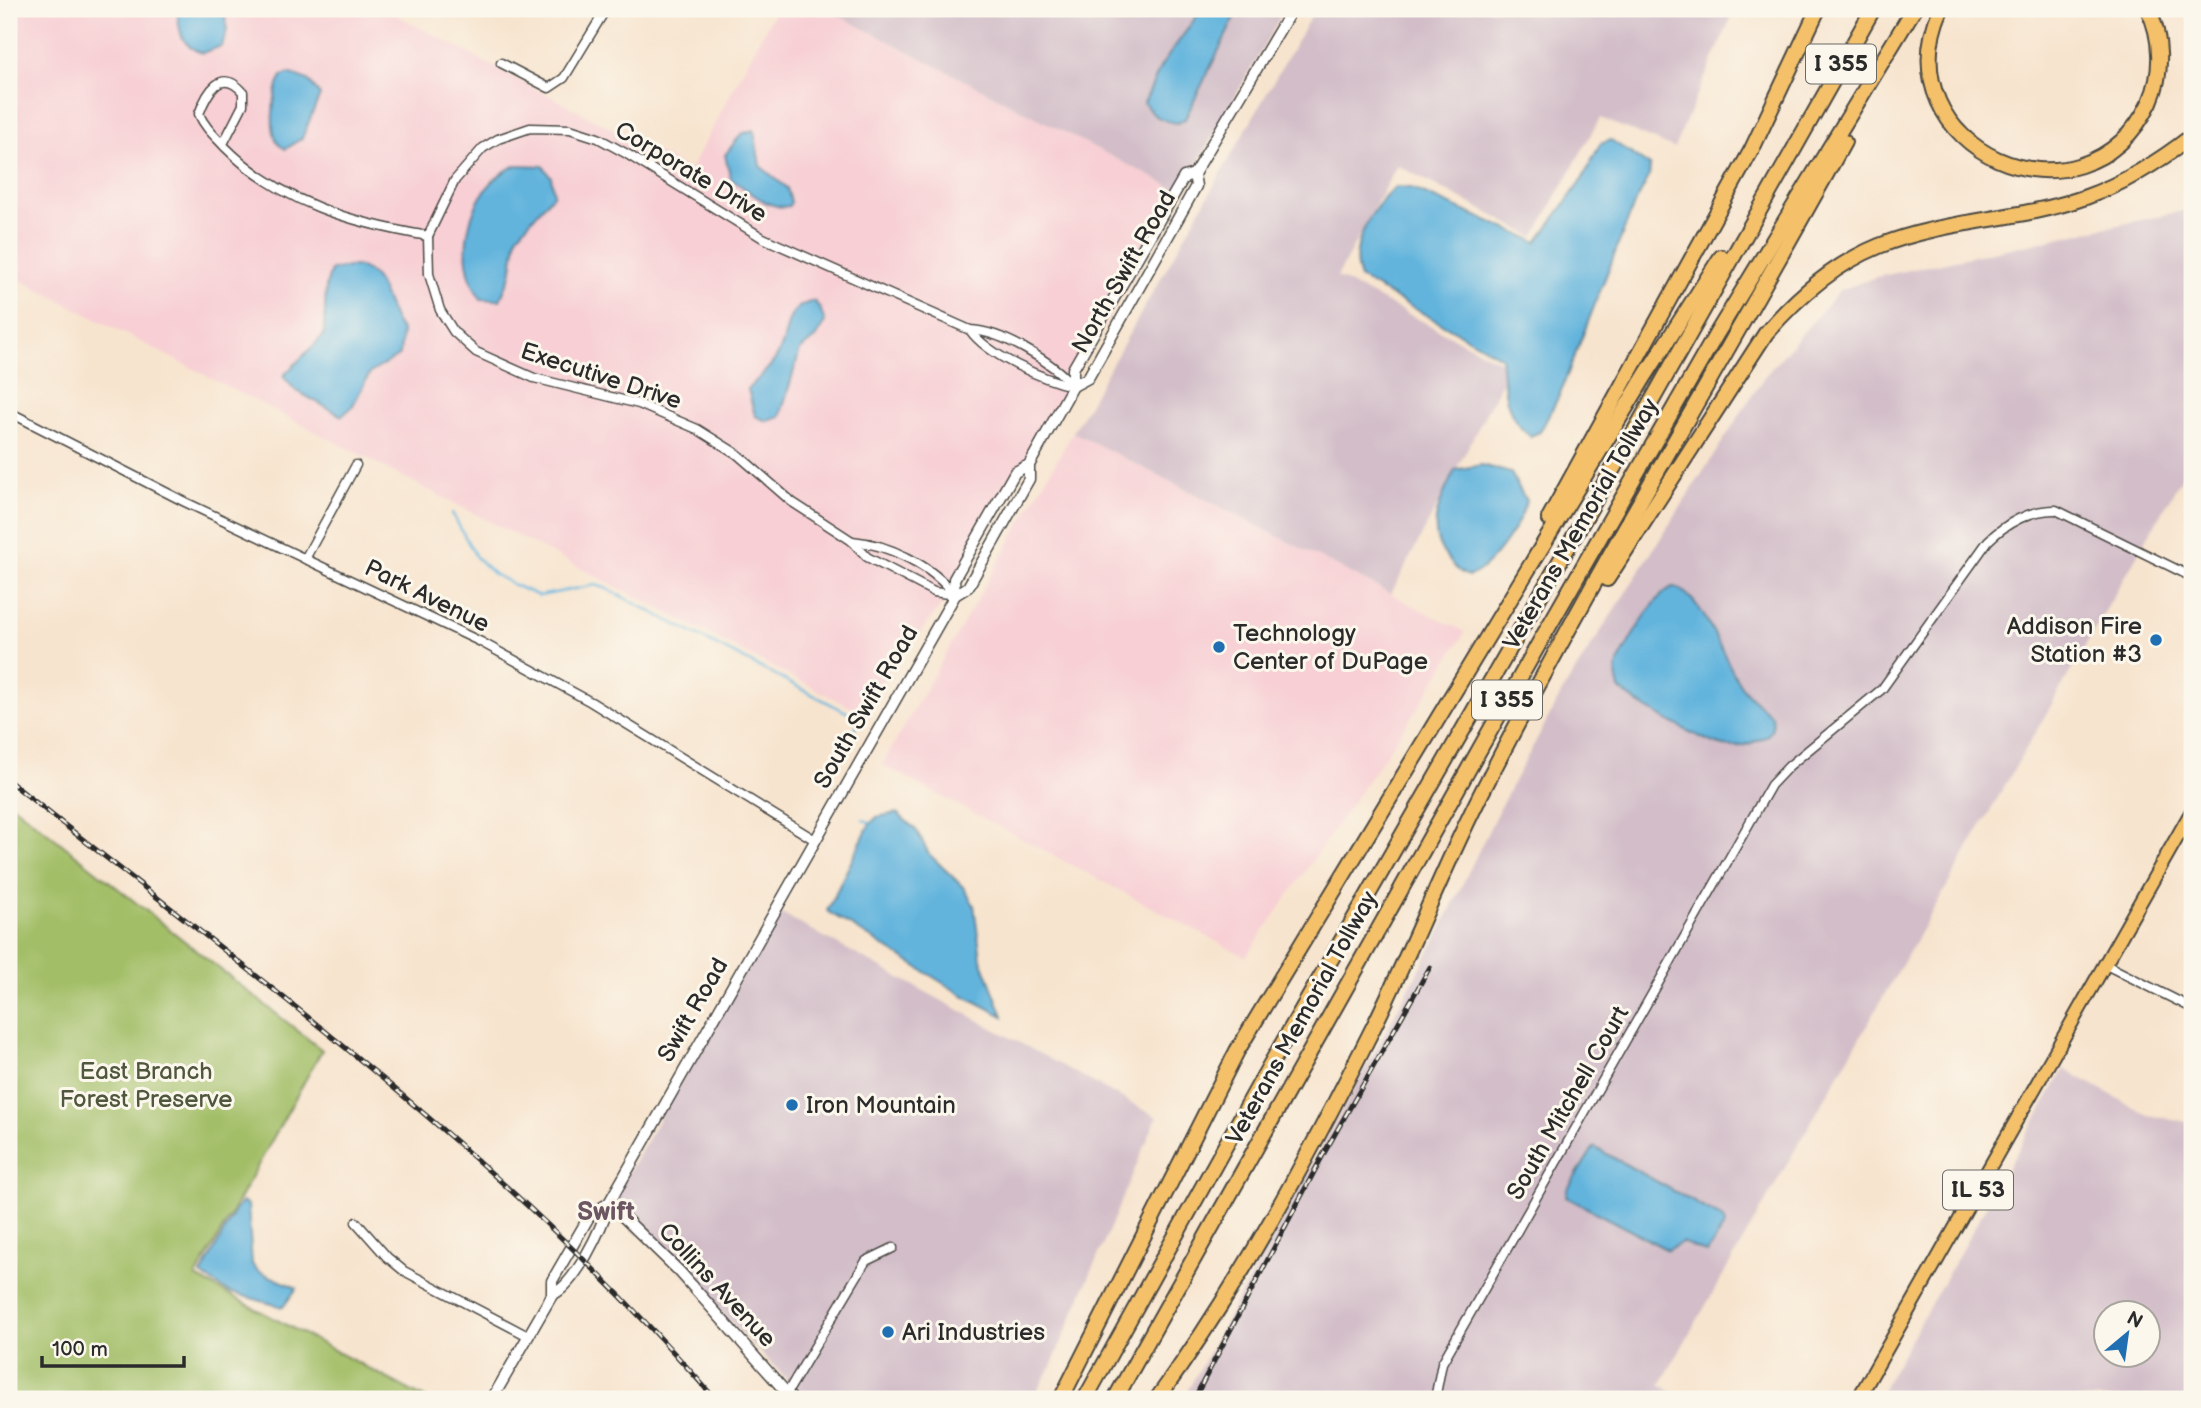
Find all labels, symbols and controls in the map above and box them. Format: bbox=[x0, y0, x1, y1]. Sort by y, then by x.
road number: I 355 bbox=[1806, 44, 1876, 83]
street label: Corporate Drive bbox=[610, 115, 772, 229]
street label: North Swift Road bbox=[1066, 186, 1182, 358]
street label: Executive Drive bbox=[517, 336, 685, 416]
street label: Veterans Memorial Tollway bbox=[1497, 393, 1665, 655]
street label: Park Avenue bbox=[360, 553, 494, 639]
place label: Addison Fire Station #3 bbox=[2007, 612, 2142, 669]
place label: Technology Center of DuPage bbox=[1233, 619, 1428, 676]
street label: South Swift Road bbox=[808, 620, 924, 794]
marker: Addison Fire Station #3 bbox=[2148, 632, 2164, 648]
marker: Technology Center of DuPage bbox=[1211, 639, 1227, 655]
road number: I 355 bbox=[1472, 680, 1542, 720]
street label: Veterans Memorial Tollway bbox=[1220, 886, 1384, 1150]
street label: Swift Road bbox=[652, 953, 734, 1067]
street label: South Mitchell Court bbox=[1501, 1000, 1636, 1205]
park label: East Branch Forest Preserve bbox=[59, 1057, 233, 1114]
place label: Iron Mountain bbox=[806, 1091, 956, 1120]
marker: Iron Mountain bbox=[784, 1097, 800, 1113]
road number: IL 53 bbox=[1943, 1170, 2013, 1210]
district label: Swift bbox=[577, 1197, 635, 1228]
street label: Collins Avenue bbox=[652, 1217, 782, 1353]
north arrow bbox=[2092, 1300, 2162, 1370]
text: N bbox=[2123, 1307, 2146, 1334]
place label: Ari Industries bbox=[902, 1318, 1045, 1347]
scale bar bbox=[42, 1324, 184, 1368]
marker: Ari Industries bbox=[880, 1324, 896, 1340]
text: 100 m bbox=[52, 1337, 108, 1362]

